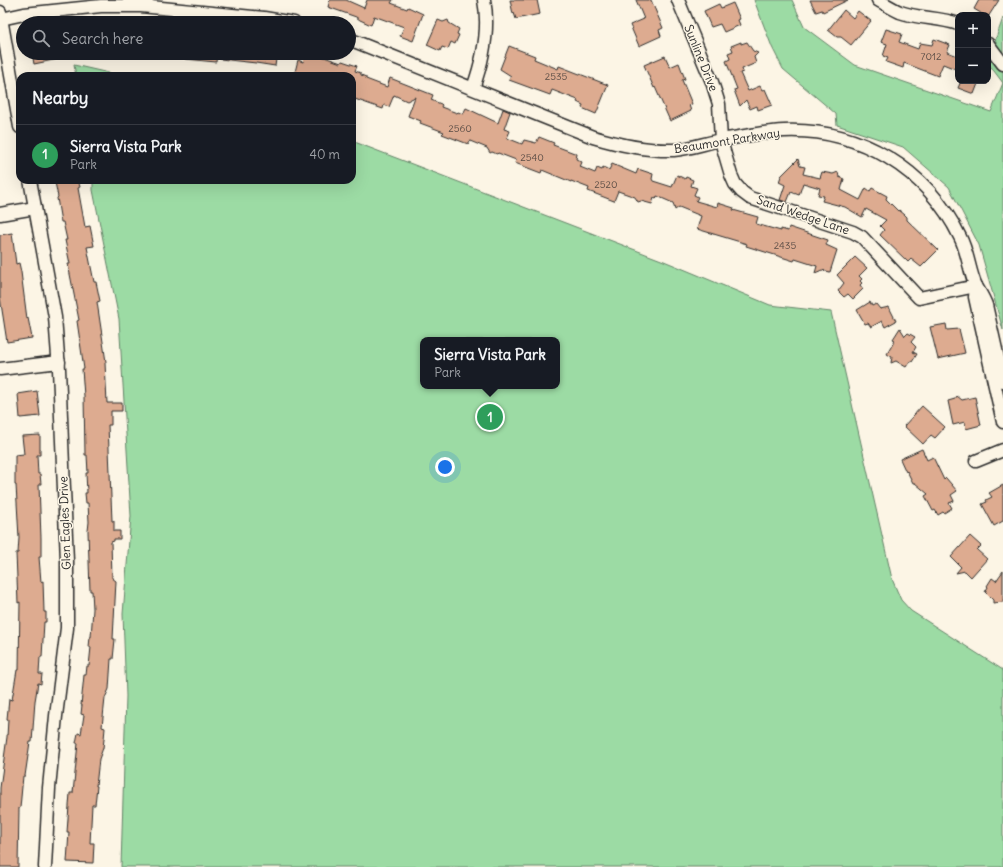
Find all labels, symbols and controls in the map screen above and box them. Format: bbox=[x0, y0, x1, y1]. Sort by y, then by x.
map controls bbox=[955, 12, 991, 84]
button: + bbox=[955, 12, 991, 48]
search box bbox=[16, 16, 356, 60]
street label: Sunline Drive bbox=[681, 22, 722, 93]
icon: search bbox=[30, 27, 52, 49]
text: Search here bbox=[62, 29, 143, 48]
button: − bbox=[955, 48, 991, 84]
house number: 7012 bbox=[921, 50, 942, 63]
house number: 2535 bbox=[545, 70, 568, 83]
text: Nearby bbox=[32, 87, 88, 109]
house number: 2560 bbox=[448, 122, 472, 135]
street label: Beaumont Parkway bbox=[673, 125, 781, 156]
text: Sierra Vista Park bbox=[70, 137, 182, 156]
text: 1 bbox=[42, 146, 48, 163]
text: 40 m bbox=[309, 146, 340, 163]
house number: 2540 bbox=[520, 151, 544, 164]
text: Park bbox=[70, 156, 97, 173]
house number: 2520 bbox=[594, 178, 618, 191]
street label: Sand Wedge Lane bbox=[755, 192, 852, 237]
house number: 2435 bbox=[774, 239, 797, 252]
popup bbox=[420, 337, 560, 389]
text: Sierra Vista Park bbox=[434, 345, 546, 364]
text: Park bbox=[434, 364, 461, 381]
pin: 1 bbox=[477, 402, 503, 432]
your location bbox=[435, 457, 455, 477]
street label: Glen Eagles Drive bbox=[55, 476, 74, 570]

